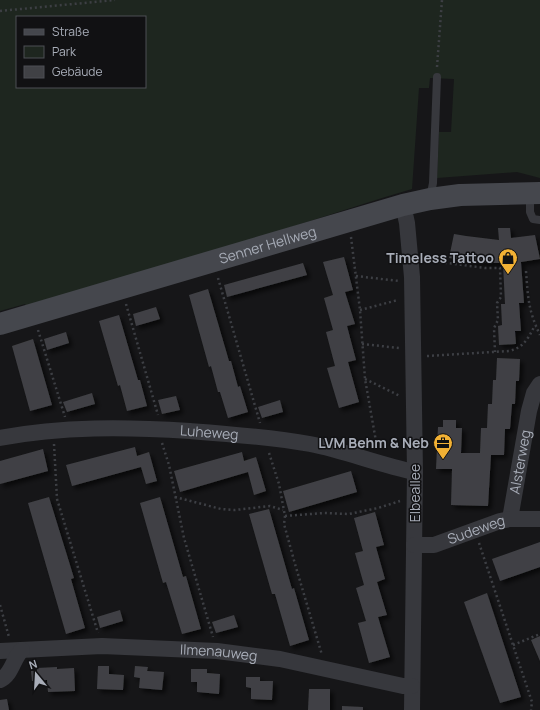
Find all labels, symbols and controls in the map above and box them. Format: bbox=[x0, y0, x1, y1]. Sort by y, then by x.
legend bbox=[16, 16, 146, 88]
text: Straße bbox=[52, 23, 89, 40]
text: Park bbox=[52, 43, 77, 60]
text: Gebäude bbox=[52, 63, 103, 80]
street label: Senner Hellweg bbox=[217, 221, 318, 268]
shop icon: Timeless Tattoo bbox=[497, 247, 519, 275]
place label: Timeless Tattoo bbox=[386, 248, 494, 267]
street label: Luheweg bbox=[180, 420, 239, 444]
street label: Alsterweg bbox=[505, 428, 535, 495]
office icon: LVM Behm & Neb bbox=[432, 432, 454, 460]
place label: LVM Behm & Neb bbox=[318, 433, 429, 452]
street label: Elbeallee bbox=[405, 464, 424, 522]
street label: Sudeweg bbox=[445, 510, 507, 548]
street label: Ilmenauweg bbox=[180, 639, 259, 665]
north arrow bbox=[16, 654, 56, 694]
text: N bbox=[27, 656, 39, 672]

